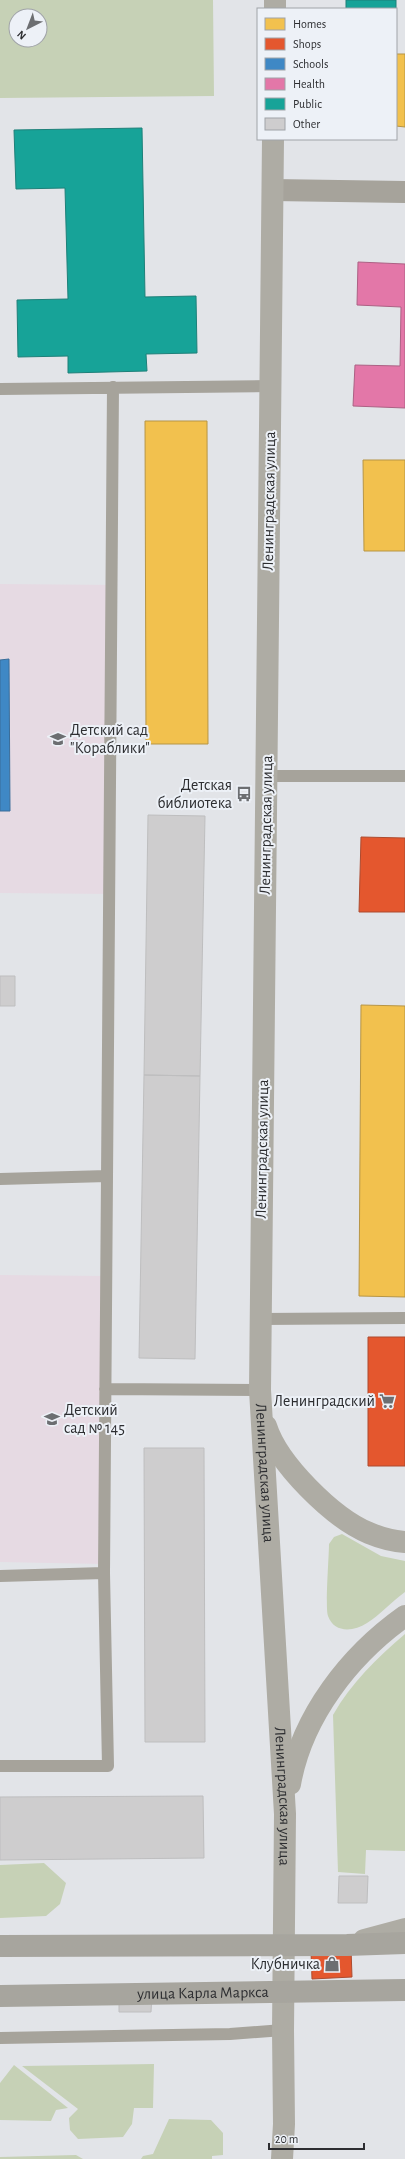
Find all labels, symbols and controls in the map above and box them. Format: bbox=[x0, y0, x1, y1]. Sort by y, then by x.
north arrow bbox=[8, 8, 48, 48]
legend bbox=[257, 8, 397, 140]
text: Homes bbox=[293, 18, 326, 30]
text: N bbox=[15, 28, 28, 42]
text: Shops bbox=[293, 38, 321, 50]
text: Schools bbox=[293, 58, 328, 70]
text: Health bbox=[293, 78, 325, 90]
text: Public bbox=[293, 98, 322, 110]
text: Other bbox=[293, 118, 320, 130]
street label: Ленинградская улица bbox=[260, 431, 279, 571]
place label: Детский сад "Кораблики" bbox=[70, 722, 150, 756]
school or university icon: Детский сад "Кораблики" bbox=[49, 730, 67, 748]
street label: Ленинградская улица bbox=[257, 755, 276, 895]
place label: Детская библиотека bbox=[157, 777, 232, 811]
bus stop icon: Детская библиотека bbox=[235, 785, 253, 803]
street label: Ленинградская улица bbox=[253, 1079, 272, 1219]
supermarket icon: Ленинградский bbox=[378, 1392, 396, 1410]
place label: Ленинградский bbox=[274, 1393, 375, 1409]
place label: Детский сад № 145 bbox=[64, 1402, 125, 1436]
street label: Ленинградская улица bbox=[253, 1403, 277, 1543]
school or university icon: Детский сад № 145 bbox=[43, 1410, 61, 1428]
street label: Ленинградская улица bbox=[272, 1726, 293, 1866]
shop icon: Клубничка bbox=[323, 1955, 341, 1973]
place label: Клубничка bbox=[250, 1956, 320, 1973]
street label: улица Карла Маркса bbox=[136, 1984, 269, 2003]
scale bar bbox=[269, 2125, 364, 2151]
text: 20 m bbox=[275, 2133, 298, 2145]

